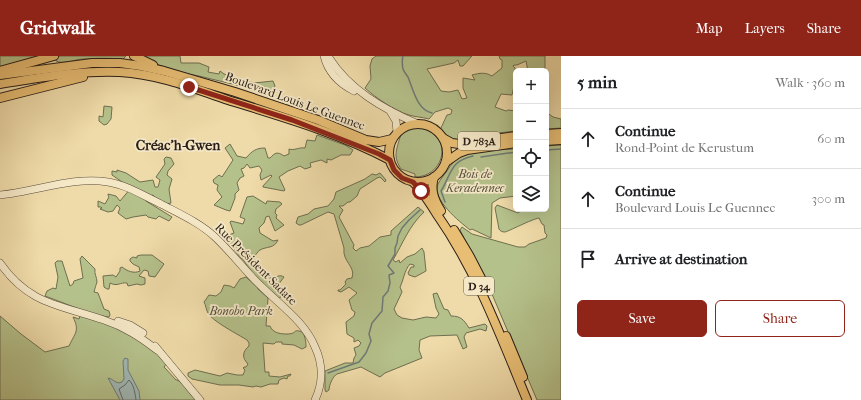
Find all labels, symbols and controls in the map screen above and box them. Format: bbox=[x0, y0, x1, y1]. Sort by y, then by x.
text: Gridwalk bbox=[20, 17, 95, 39]
text: Map bbox=[696, 20, 723, 37]
text: Layers bbox=[745, 20, 785, 37]
text: Share bbox=[807, 20, 841, 37]
map controls bbox=[513, 68, 549, 212]
button: + bbox=[513, 68, 549, 104]
street label: Boulevard Louis Le Guennec bbox=[223, 69, 367, 133]
text: 5 min bbox=[577, 72, 617, 92]
text: Walk · 360 m bbox=[775, 75, 845, 90]
route end bbox=[180, 78, 198, 96]
button: − bbox=[513, 104, 549, 140]
text: Continue bbox=[615, 122, 675, 140]
icon: ahead bbox=[577, 128, 599, 150]
text: 60 m bbox=[817, 131, 845, 146]
road number: D 783A bbox=[458, 132, 500, 150]
district label: Créac'h-Gwen bbox=[136, 137, 221, 154]
button: locate bbox=[513, 140, 549, 176]
text: Rond-Point de Kerustum bbox=[615, 140, 754, 155]
park label: Bois de Keradennec bbox=[445, 167, 505, 195]
button: layers bbox=[513, 176, 549, 212]
route start bbox=[412, 182, 430, 200]
text: Continue bbox=[615, 182, 675, 200]
icon: ahead bbox=[577, 188, 599, 210]
text: 300 m bbox=[812, 191, 845, 206]
text: Boulevard Louis Le Guennec bbox=[615, 200, 775, 215]
street label: Rue Président Sadate bbox=[212, 220, 300, 308]
icon: arrive bbox=[577, 248, 599, 270]
text: Arrive at destination bbox=[615, 250, 747, 268]
road number: D 34 bbox=[464, 277, 494, 295]
button: Save bbox=[577, 300, 707, 337]
button: Share bbox=[715, 300, 845, 337]
park label: Bonobo Park bbox=[208, 304, 273, 318]

